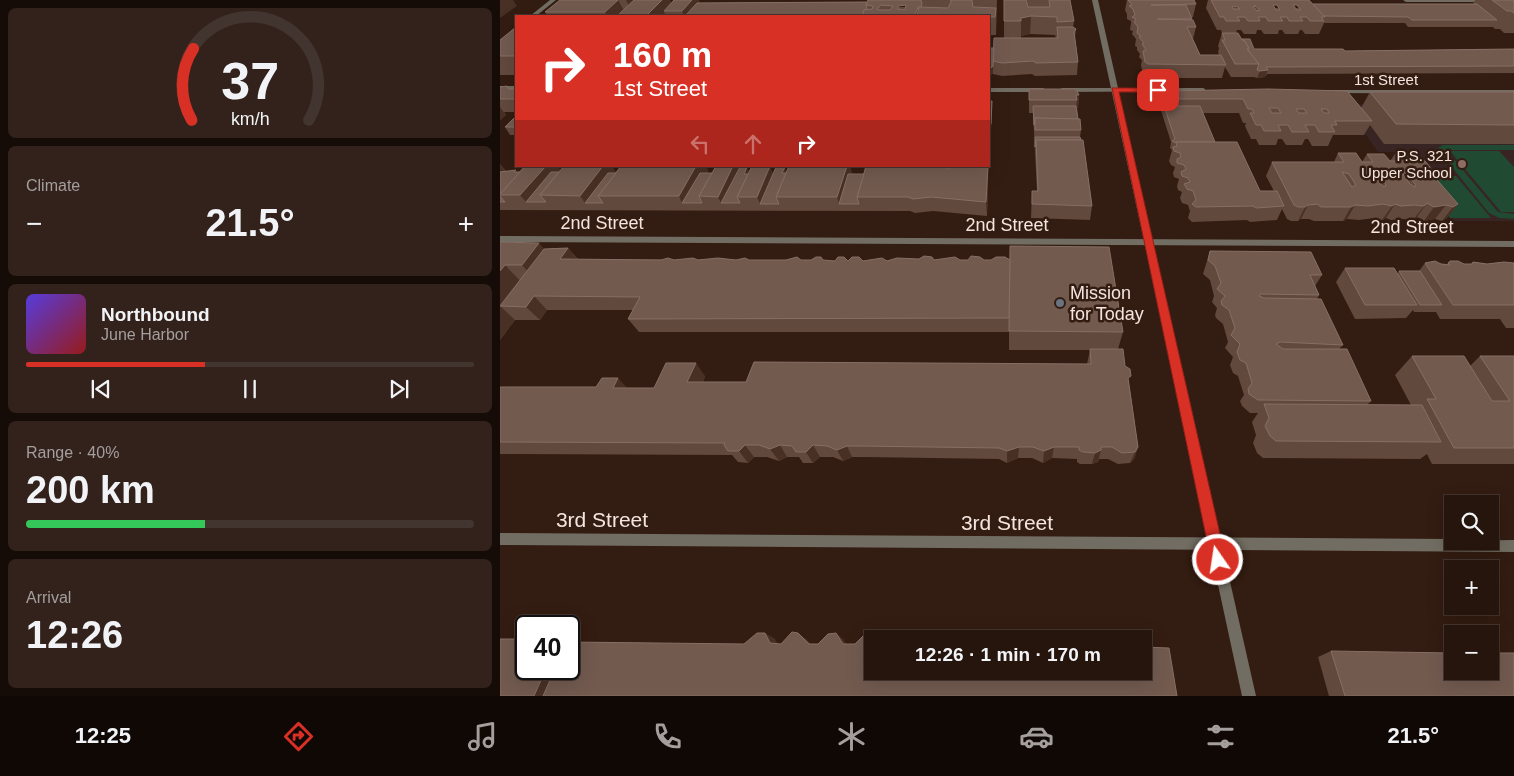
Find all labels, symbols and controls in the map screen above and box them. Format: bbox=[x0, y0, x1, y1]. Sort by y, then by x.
icon: right bbox=[530, 35, 595, 100]
text: 160 m bbox=[613, 35, 712, 74]
text: 37 bbox=[221, 52, 279, 110]
pin bbox=[1137, 69, 1179, 111]
street label: 1st Street bbox=[1354, 71, 1419, 88]
text: 1st Street bbox=[613, 76, 707, 101]
icon: arrive bbox=[1144, 76, 1172, 104]
text: km/h bbox=[231, 109, 269, 129]
icon: left bbox=[686, 130, 714, 158]
icon: ahead bbox=[739, 130, 767, 158]
icon: right bbox=[792, 130, 820, 158]
place label: P.S. 321 Upper School bbox=[1361, 147, 1452, 181]
marker: P.S. 321 Upper School bbox=[1456, 158, 1468, 170]
text: Climate bbox=[26, 177, 80, 194]
text: 21.5° bbox=[205, 202, 295, 244]
text: − bbox=[26, 208, 42, 239]
text: + bbox=[458, 208, 474, 239]
street label: 2nd Street bbox=[560, 213, 644, 233]
street label: 2nd Street bbox=[965, 215, 1049, 235]
street label: 2nd Street bbox=[1370, 217, 1454, 237]
place label: Mission for Today bbox=[1070, 283, 1144, 324]
marker: Mission for Today bbox=[1054, 297, 1066, 309]
text: Northbound bbox=[101, 304, 210, 325]
text: June Harbor bbox=[101, 326, 189, 343]
icon: previous bbox=[87, 375, 115, 403]
icon: pause bbox=[236, 375, 264, 403]
icon: next bbox=[385, 375, 413, 403]
text: Range · 40% bbox=[26, 444, 119, 461]
text: 200 km bbox=[26, 469, 155, 511]
map controls bbox=[1444, 495, 1499, 680]
button: search bbox=[1444, 495, 1499, 550]
street label: 3rd Street bbox=[556, 508, 648, 531]
street label: 3rd Street bbox=[961, 511, 1053, 534]
position arrow bbox=[1191, 533, 1243, 585]
button: + bbox=[1444, 560, 1499, 615]
text: Arrival bbox=[26, 589, 71, 606]
text: 12:26 bbox=[26, 614, 123, 656]
speed limit sign: 40 bbox=[515, 615, 580, 680]
button: − bbox=[1444, 625, 1499, 680]
text: 12:26 · 1 min · 170 m bbox=[915, 644, 1101, 665]
icon: directions bbox=[281, 719, 316, 754]
icon: music bbox=[465, 719, 500, 754]
icon: phone bbox=[650, 719, 685, 754]
icon: climate bbox=[834, 719, 869, 754]
icon: car bbox=[1019, 719, 1054, 754]
icon: filters bbox=[1203, 719, 1238, 754]
text: 12:25 bbox=[75, 723, 131, 748]
text: 21.5° bbox=[1388, 723, 1439, 748]

